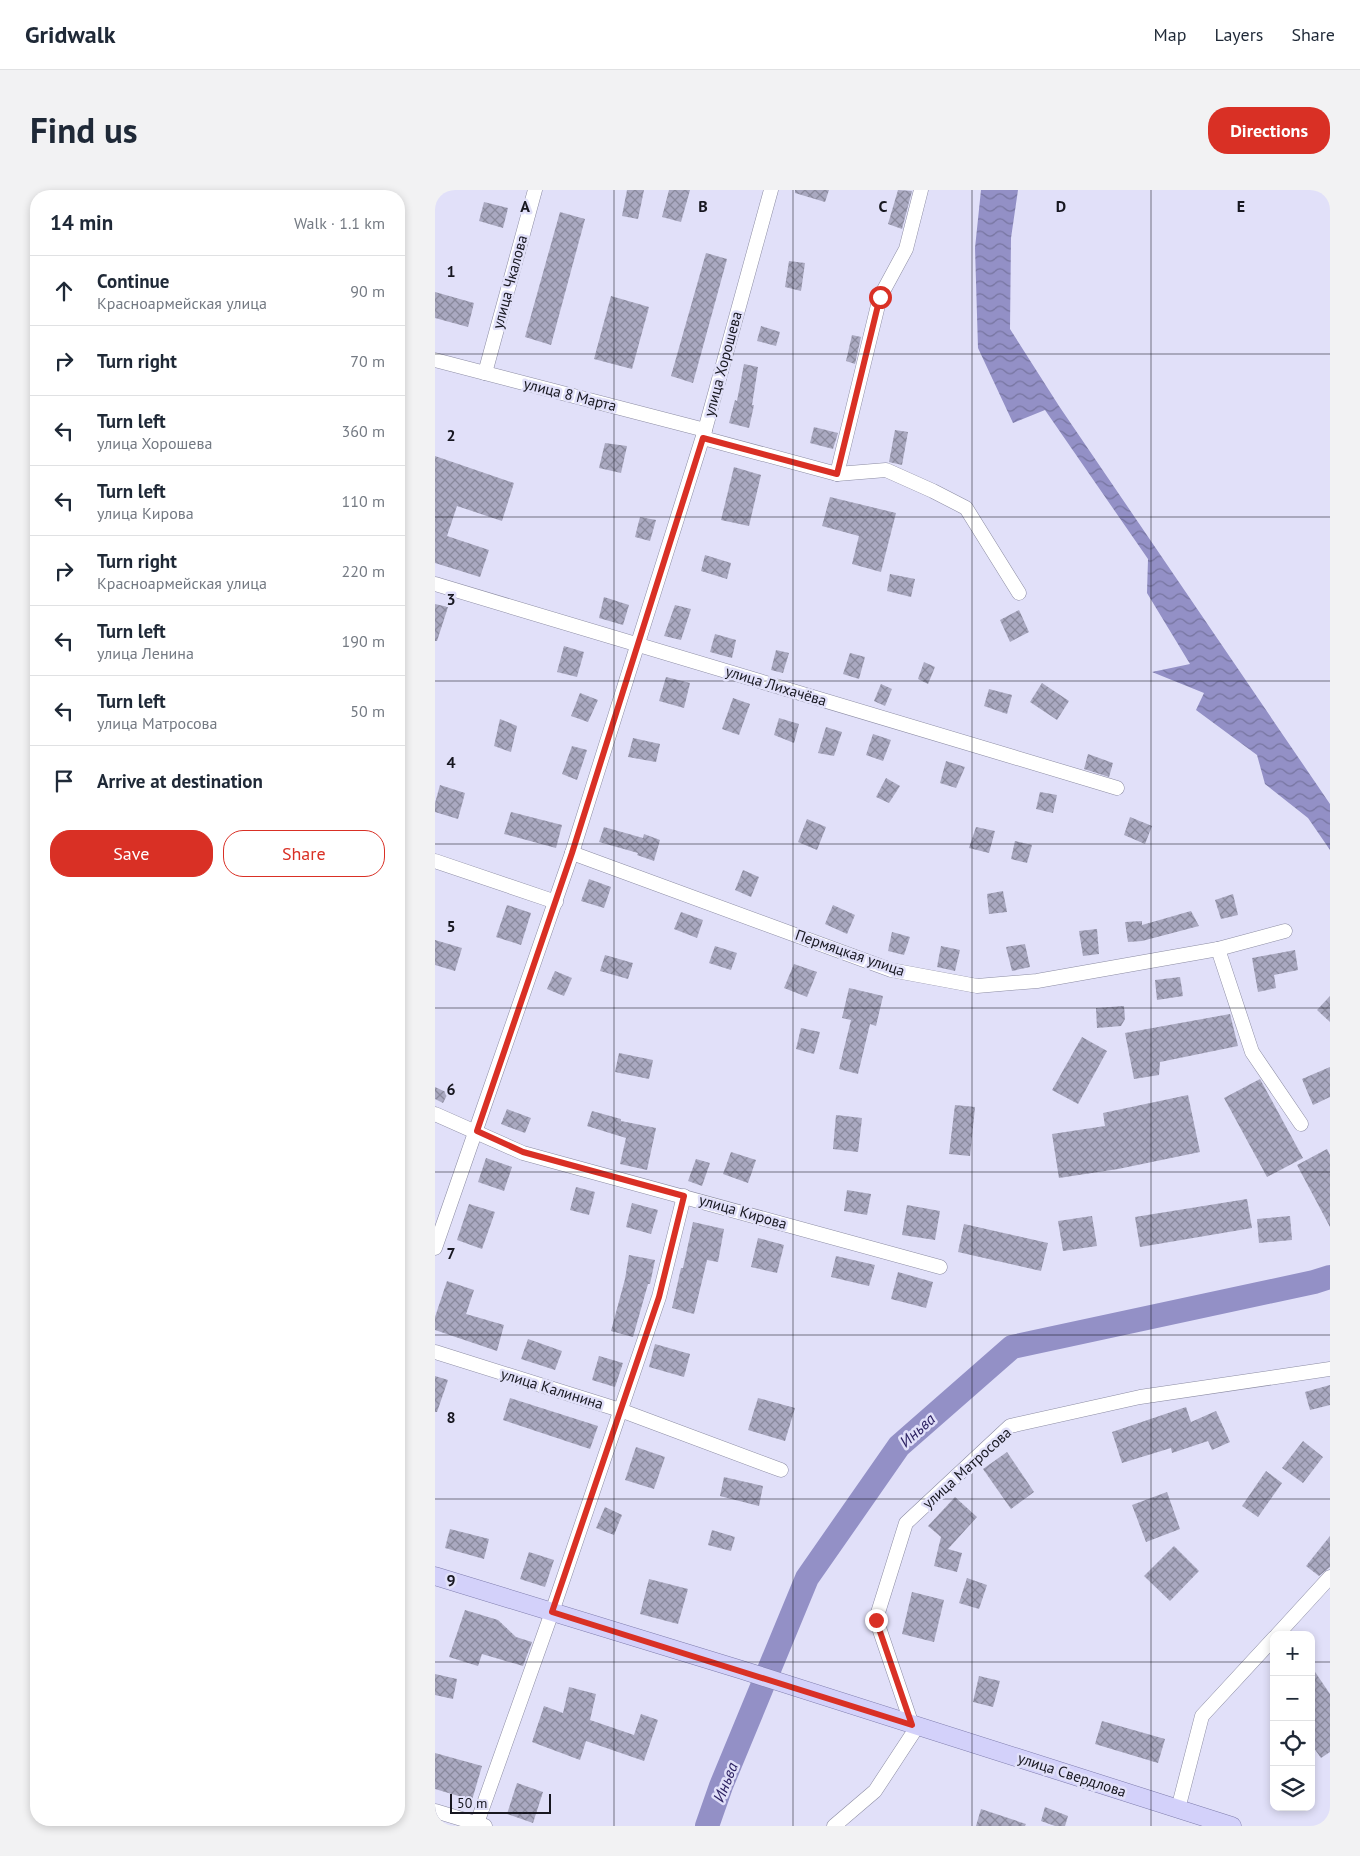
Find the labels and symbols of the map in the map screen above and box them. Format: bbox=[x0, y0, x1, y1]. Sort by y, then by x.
text: A bbox=[520, 196, 530, 216]
text: B bbox=[698, 196, 708, 216]
text: C bbox=[879, 196, 888, 216]
text: D bbox=[1056, 196, 1066, 216]
text: E bbox=[1237, 196, 1245, 216]
street label: улица Чкалова bbox=[488, 233, 531, 331]
text: 1 bbox=[446, 261, 456, 281]
route start bbox=[869, 286, 892, 309]
street label: улица Хорошева bbox=[699, 309, 746, 419]
street label: улица 8 Марта bbox=[522, 374, 618, 415]
text: 2 bbox=[446, 425, 456, 445]
text: 3 bbox=[446, 589, 456, 609]
street label: улица Лихачёва bbox=[723, 661, 829, 710]
text: 4 bbox=[446, 752, 456, 772]
text: 5 bbox=[446, 916, 456, 936]
street label: Пермяцкая улица bbox=[793, 925, 907, 980]
text: 6 bbox=[446, 1079, 456, 1099]
street label: улица Кирова bbox=[697, 1190, 789, 1233]
text: 7 bbox=[446, 1243, 456, 1263]
street label: улица Калинина bbox=[499, 1364, 606, 1413]
text: 8 bbox=[446, 1407, 456, 1427]
water label: Иньва bbox=[895, 1409, 939, 1451]
street label: улица Матросова bbox=[918, 1423, 1015, 1512]
text: 9 bbox=[446, 1570, 456, 1590]
route end bbox=[865, 1609, 888, 1632]
street label: улица Свердлова bbox=[1016, 1748, 1129, 1801]
water label: Иньва bbox=[708, 1759, 742, 1805]
scale bar bbox=[450, 1791, 551, 1814]

